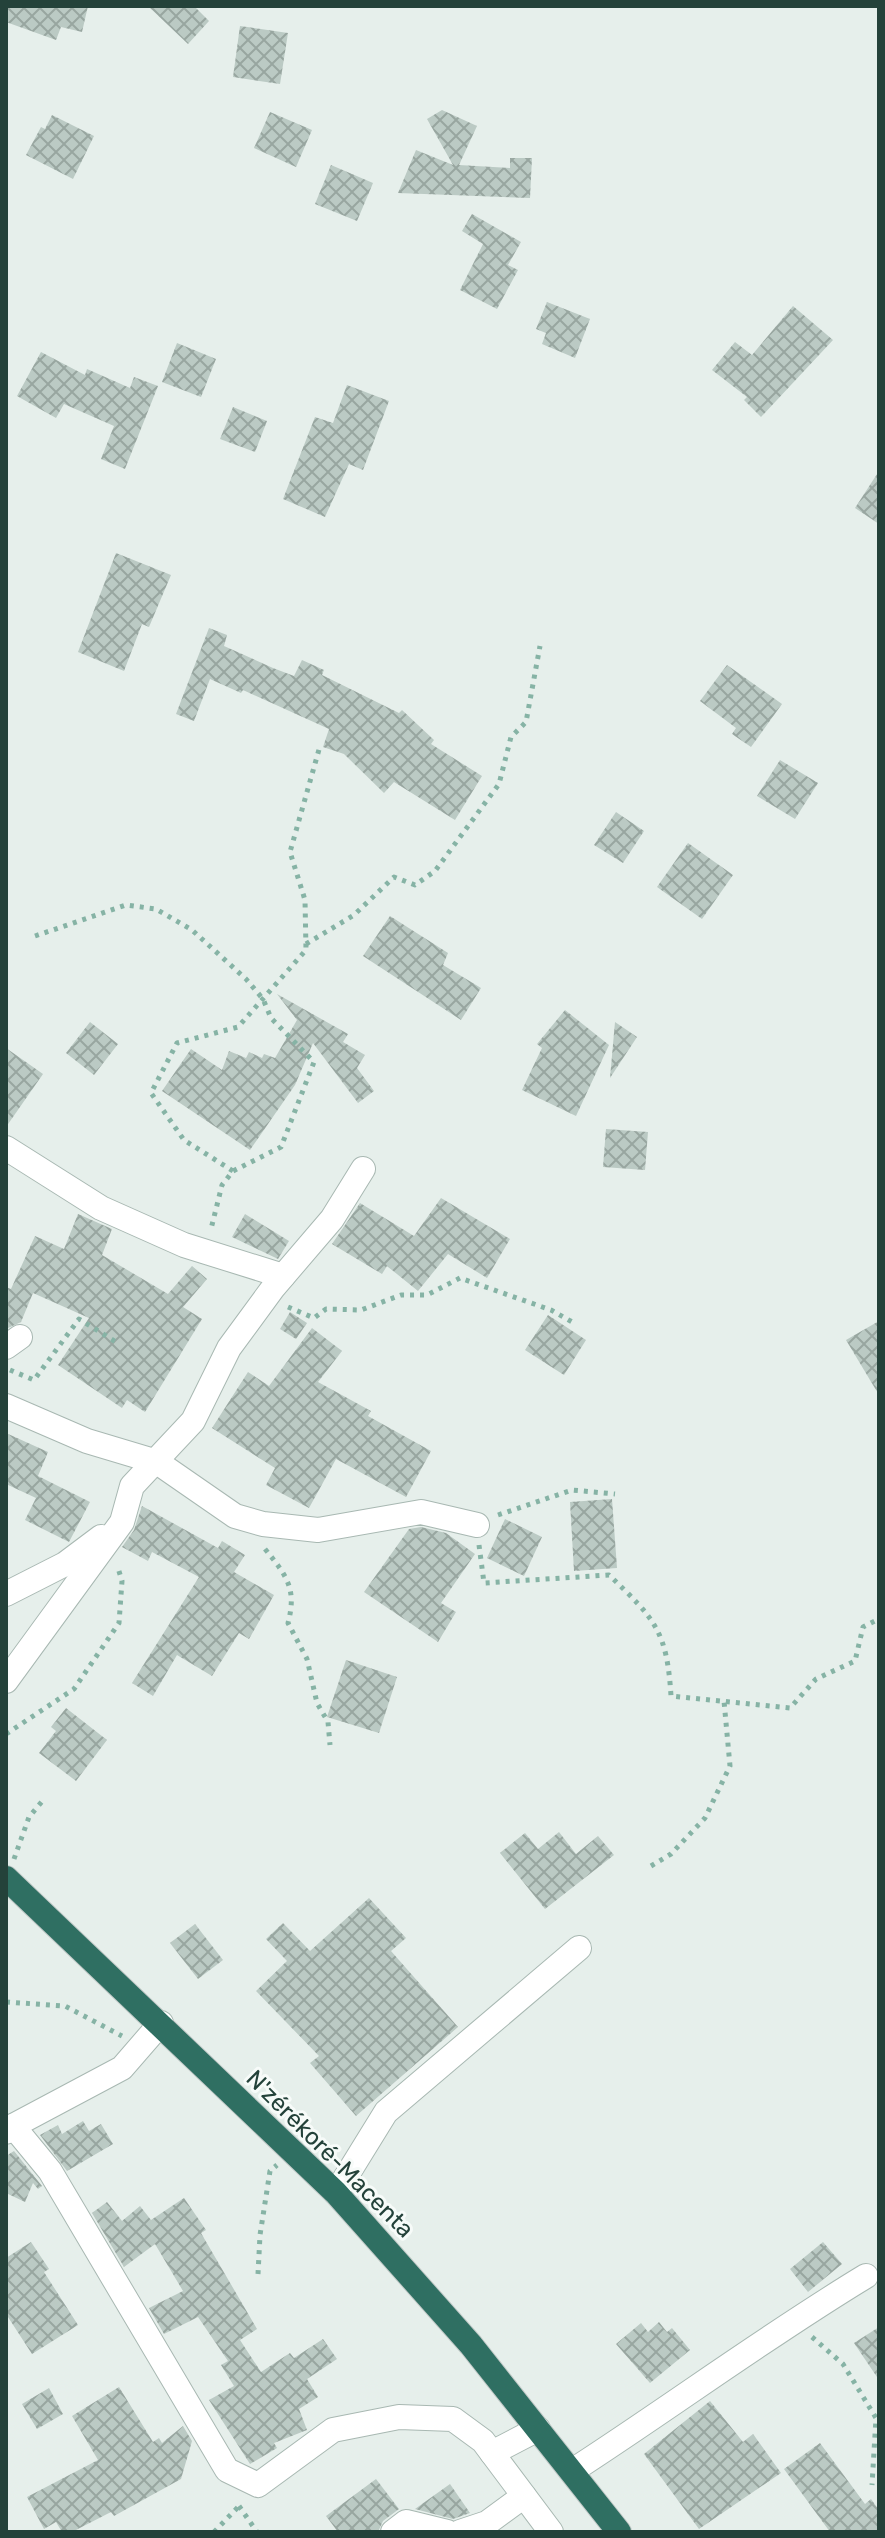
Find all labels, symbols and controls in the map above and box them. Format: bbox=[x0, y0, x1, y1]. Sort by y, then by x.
street label: N'zérékoré-Macenta bbox=[241, 2065, 419, 2243]

